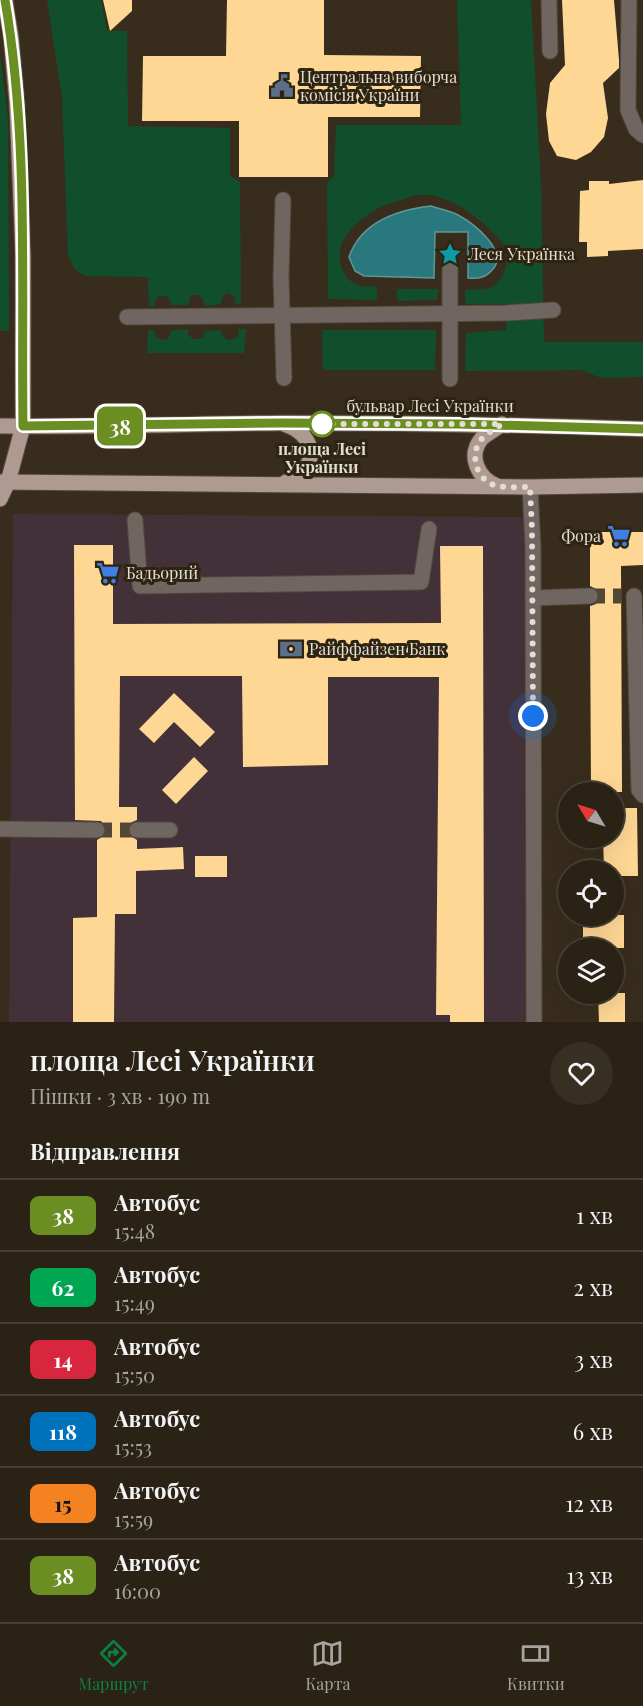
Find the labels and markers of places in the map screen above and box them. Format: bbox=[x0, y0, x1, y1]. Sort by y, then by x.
place label: Центральна виборча комісія України bbox=[300, 66, 457, 105]
public building icon: Центральна виборча комісія України bbox=[269, 73, 295, 99]
place icon: Леся Українка bbox=[437, 241, 463, 267]
place label: Леся Українка bbox=[467, 243, 575, 264]
marker: площа Лесі Українки bbox=[309, 411, 335, 437]
place label: площа Лесі Українки bbox=[278, 438, 366, 477]
supermarket icon: Фора bbox=[606, 523, 632, 549]
place label: Фора bbox=[561, 525, 601, 546]
supermarket icon: Бадьорий bbox=[95, 560, 121, 586]
place label: Бадьорий bbox=[126, 562, 198, 583]
bank icon: Райффайзен Банк bbox=[278, 636, 304, 662]
place label: Райффайзен Банк bbox=[309, 638, 446, 659]

